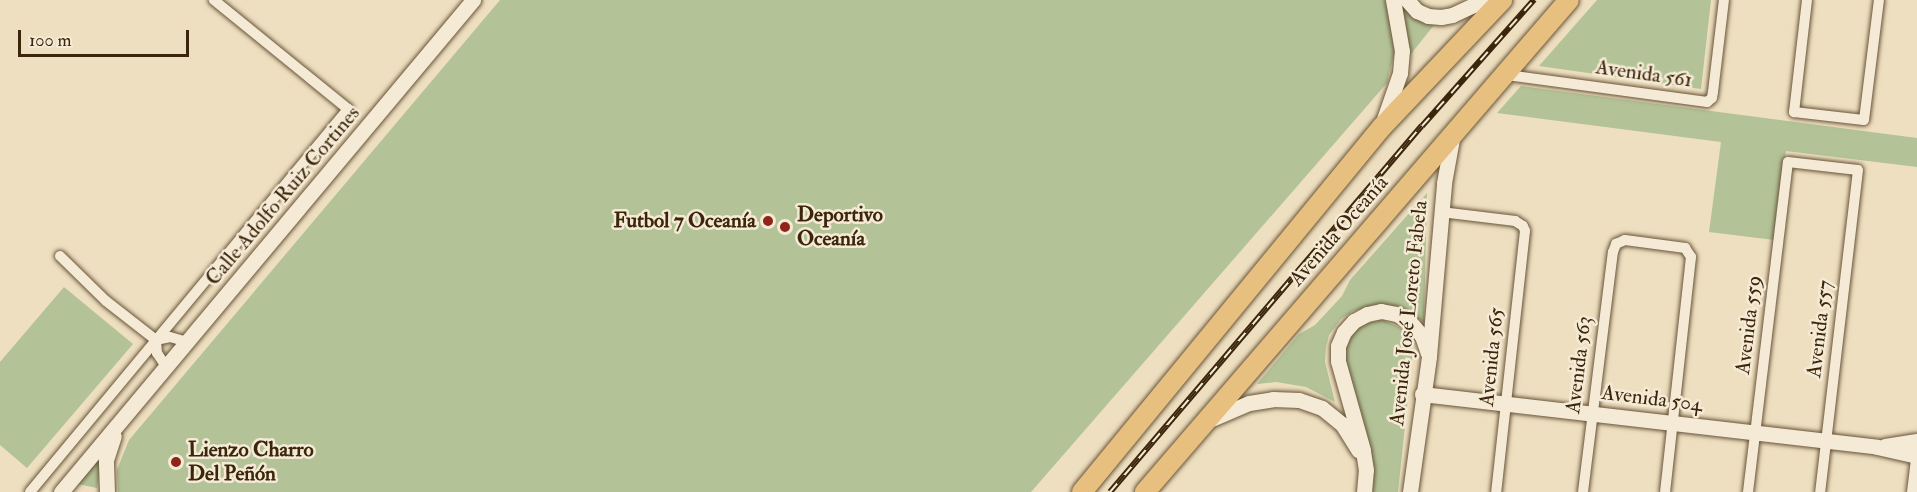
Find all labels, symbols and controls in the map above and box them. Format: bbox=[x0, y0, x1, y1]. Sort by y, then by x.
scale bar bbox=[21, 18, 192, 56]
text: 100 m bbox=[29, 29, 72, 52]
street label: Avenida 561 bbox=[1594, 55, 1694, 93]
street label: Calle Adolfo Ruiz Cortines bbox=[201, 101, 365, 291]
street label: Avenida Oceanía bbox=[1284, 171, 1394, 291]
street label: Avenida José Loreto Fabela bbox=[1385, 199, 1433, 427]
place label: Deportivo Oceanía bbox=[797, 202, 883, 252]
place label: Futbol 7 Oceanía bbox=[614, 208, 756, 234]
marker: Futbol 7 Oceanía bbox=[761, 214, 775, 228]
marker: Deportivo Oceanía bbox=[778, 220, 792, 234]
street label: Avenida 559 bbox=[1730, 274, 1768, 376]
street label: Avenida 557 bbox=[1802, 279, 1838, 379]
street label: Avenida 565 bbox=[1474, 306, 1510, 408]
street label: Avenida 563 bbox=[1561, 315, 1597, 415]
street label: Avenida 504 bbox=[1600, 380, 1704, 418]
place label: Lienzo Charro Del Peñón bbox=[188, 437, 314, 487]
marker: Lienzo Charro Del Peñón bbox=[169, 455, 183, 469]

